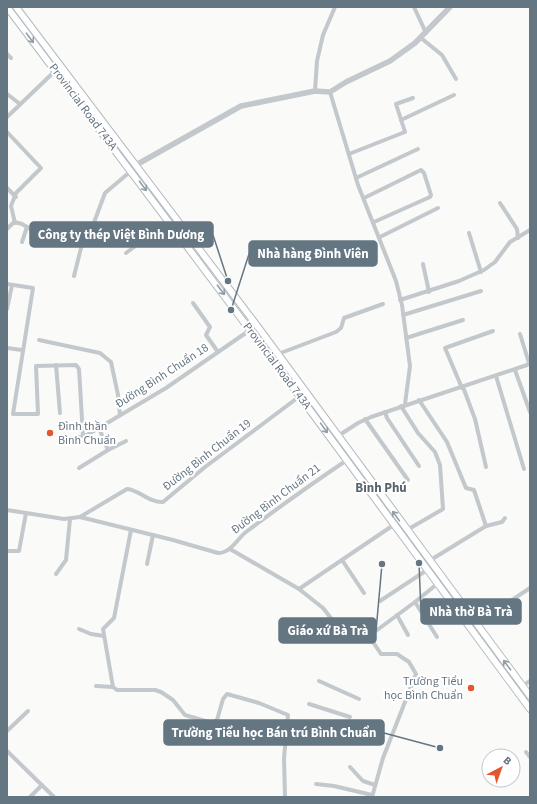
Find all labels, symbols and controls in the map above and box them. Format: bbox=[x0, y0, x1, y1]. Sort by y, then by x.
one-way arrow bbox=[26, 33, 35, 44]
street label: Provincial Road 743A bbox=[45, 60, 122, 154]
one-way arrow bbox=[139, 181, 147, 192]
callout: Công ty thép Việt Bình Dương bbox=[30, 222, 213, 247]
text: Công ty thép Việt Bình Dương bbox=[38, 226, 204, 244]
callout: Nhà hàng Đình Viên bbox=[249, 241, 377, 266]
text: Nhà hàng Đình Viên bbox=[257, 245, 369, 263]
one-way arrow bbox=[217, 285, 225, 296]
street label: Provincial Road 743A bbox=[239, 319, 316, 413]
street label: Đường Bình Chuẩn 18 bbox=[112, 339, 212, 413]
street label: Đường Bình Chuẩn 19 bbox=[159, 415, 255, 495]
place label: Đình thần Bình Chuẩn bbox=[58, 418, 116, 449]
one-way arrow bbox=[319, 423, 328, 434]
marker: Đình thần Bình Chuẩn bbox=[45, 428, 55, 438]
street label: Đường Bình Chuẩn 21 bbox=[228, 460, 324, 538]
district label: Bình Phú bbox=[355, 479, 407, 497]
one-way arrow bbox=[392, 510, 400, 521]
callout: Nhà thờ Bà Trà bbox=[421, 599, 521, 624]
text: Nhà thờ Bà Trà bbox=[429, 603, 513, 621]
callout: Giáo xứ Bà Trà bbox=[279, 618, 376, 643]
text: Giáo xứ Bà Trà bbox=[288, 622, 369, 640]
one-way arrow bbox=[503, 660, 511, 671]
place label: Trường Tiểu học Bình Chuẩn bbox=[384, 673, 463, 704]
marker: Trường Tiểu học Bình Chuẩn bbox=[466, 683, 476, 693]
callout: Trường Tiểu học Bán trú Bình Chuẩn bbox=[164, 720, 384, 745]
text: Trường Tiểu học Bán trú Bình Chuẩn bbox=[172, 724, 376, 742]
north arrow bbox=[481, 748, 521, 788]
text: B bbox=[500, 753, 515, 769]

